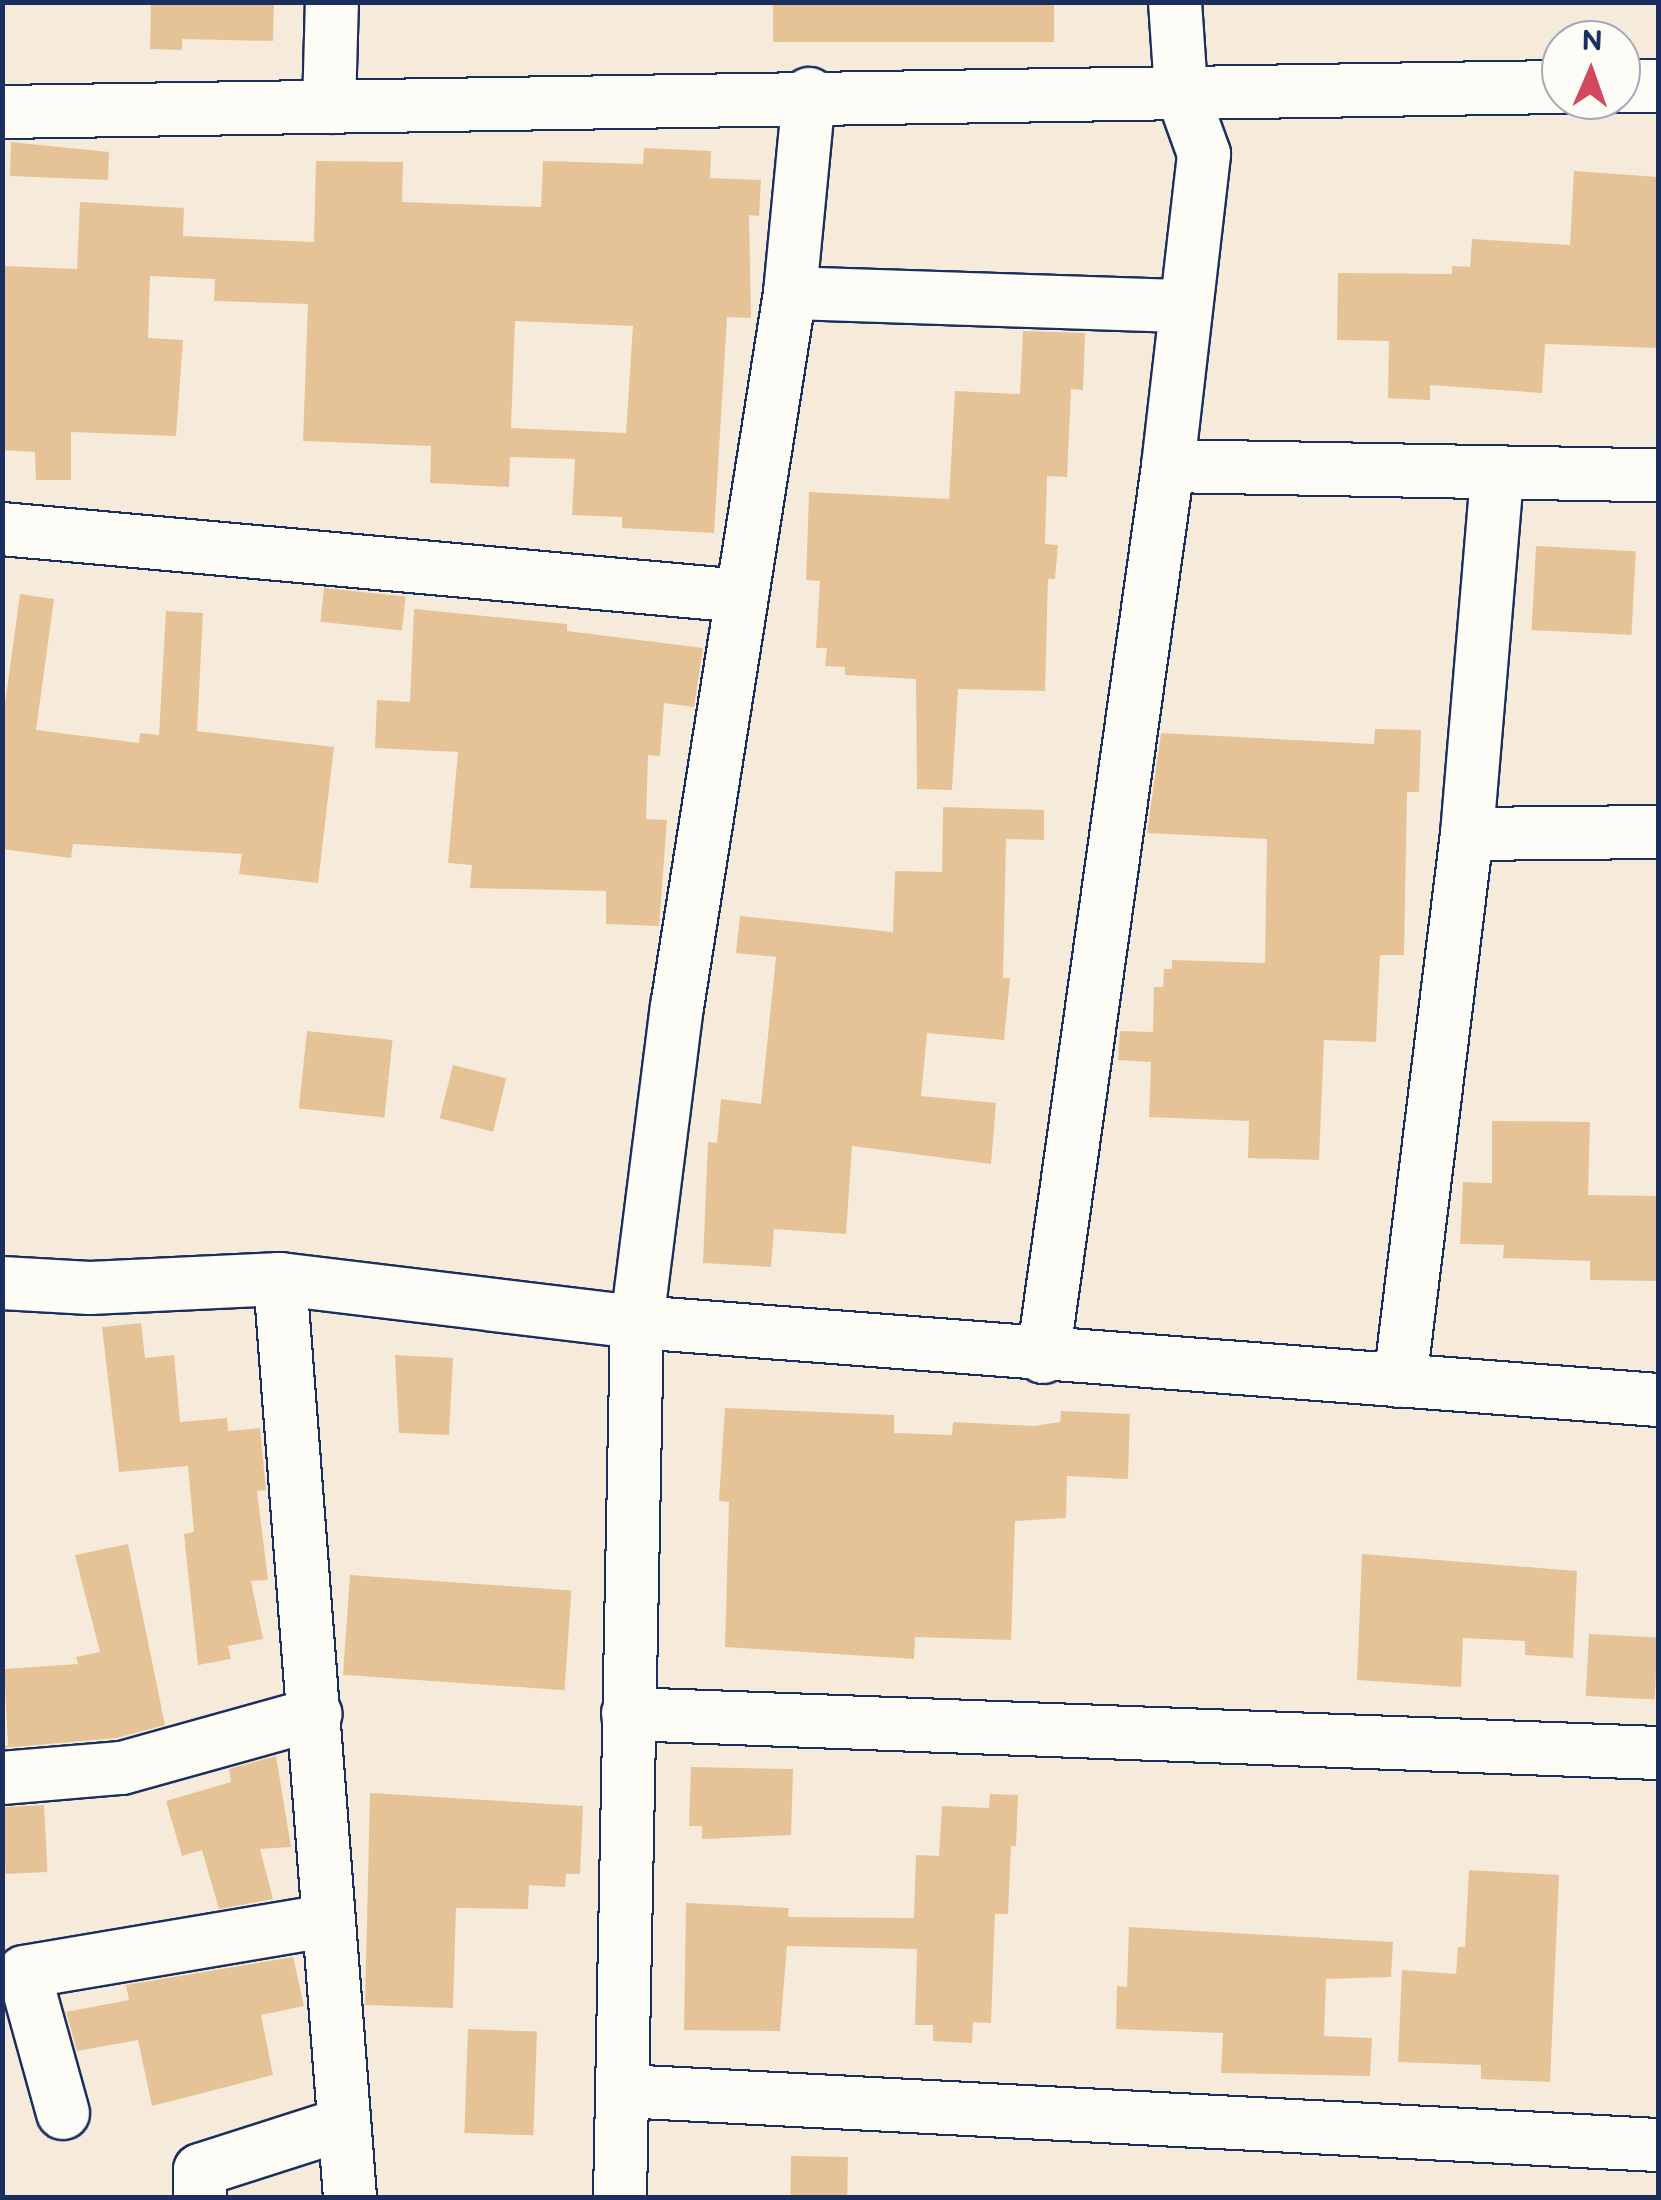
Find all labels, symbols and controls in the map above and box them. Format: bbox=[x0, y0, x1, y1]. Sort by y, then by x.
north arrow bbox=[1541, 20, 1641, 120]
text: N bbox=[1581, 25, 1603, 58]

